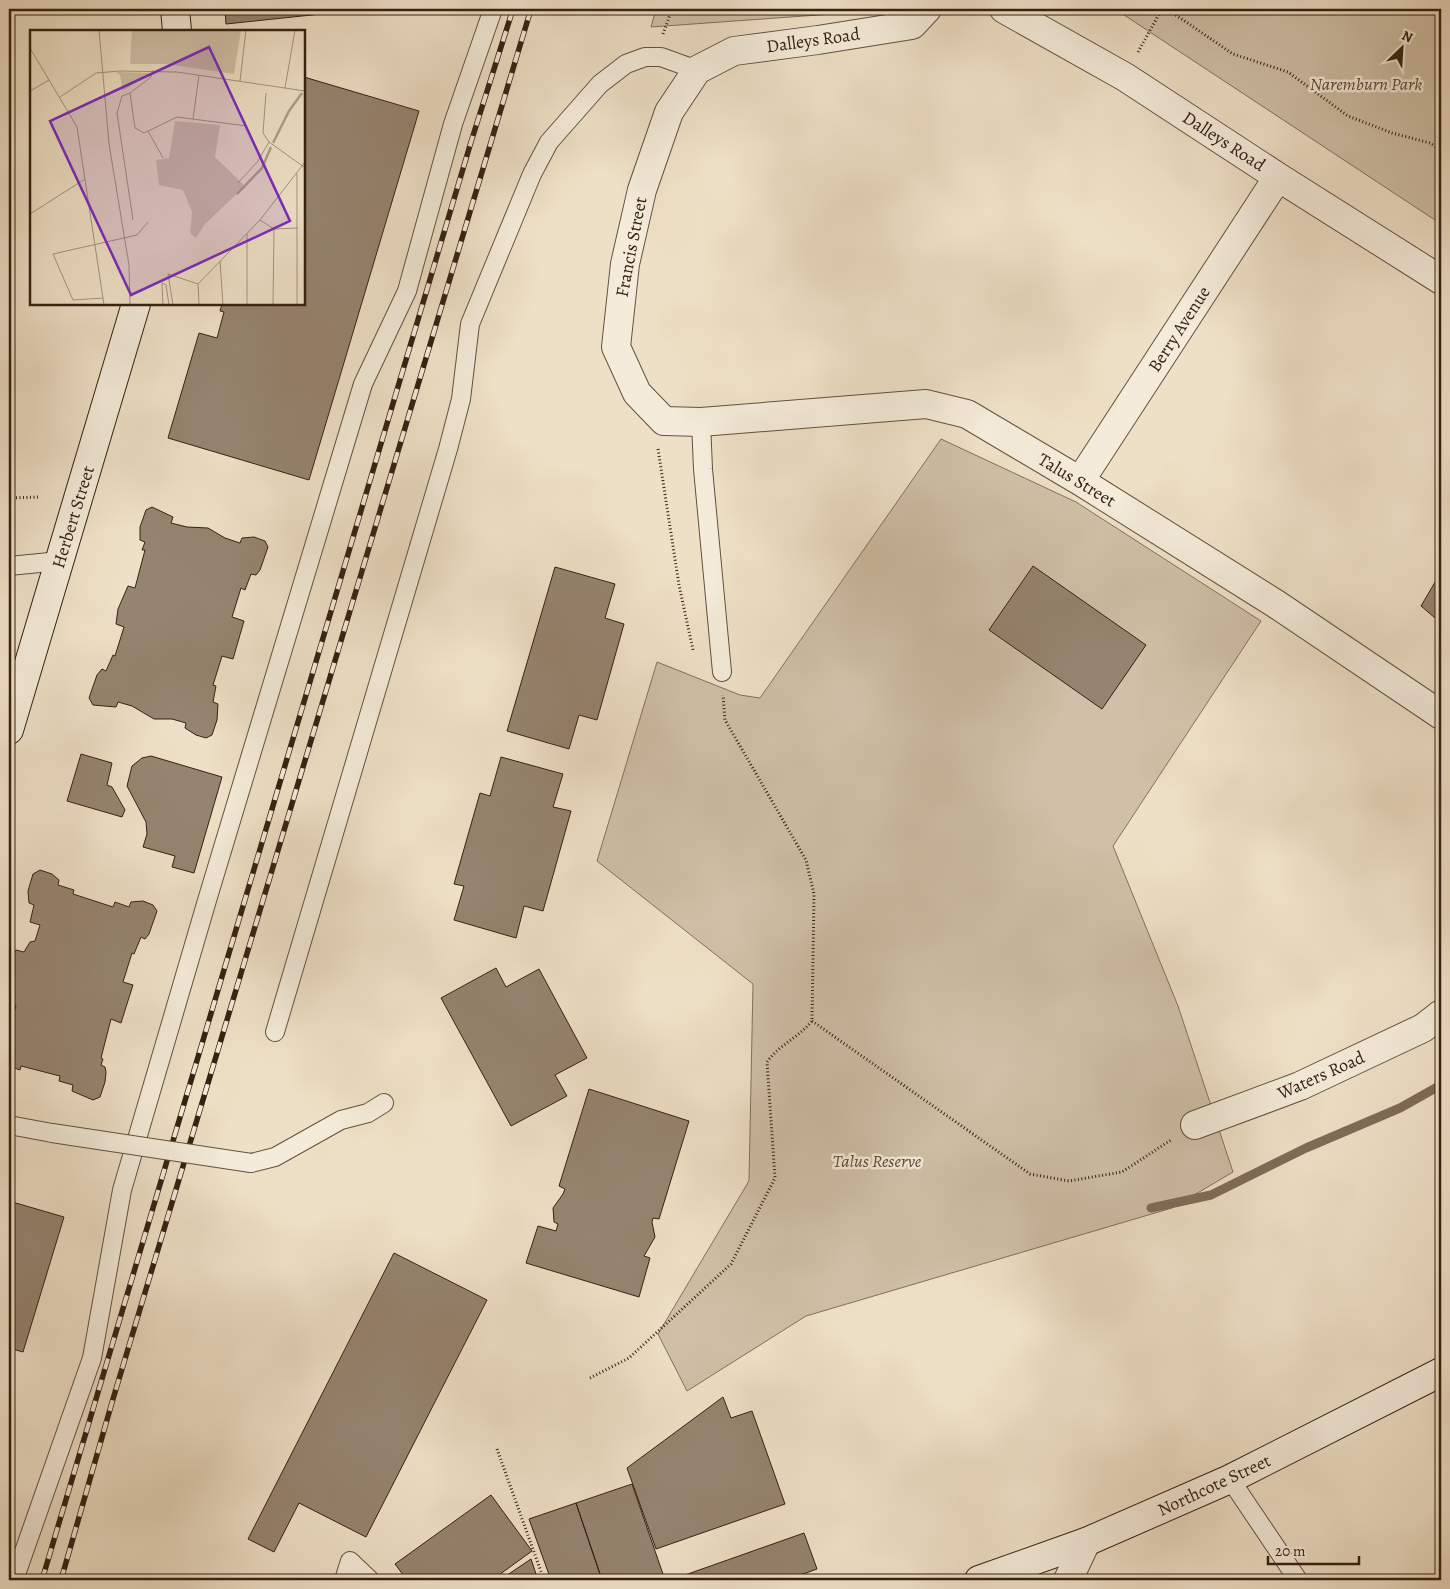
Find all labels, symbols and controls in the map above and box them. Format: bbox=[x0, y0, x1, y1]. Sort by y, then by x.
street label: Dalleys Road bbox=[765, 22, 862, 58]
north arrow bbox=[1378, 22, 1428, 72]
text: N bbox=[1399, 26, 1416, 47]
inset map bbox=[30, 30, 305, 305]
park label: Naremburn Park bbox=[1310, 72, 1422, 96]
street label: Dalleys Road bbox=[1178, 105, 1270, 177]
street label: Francis Street bbox=[610, 195, 652, 299]
street label: Berry Avenue bbox=[1142, 281, 1216, 377]
street label: Talus Street bbox=[1034, 447, 1120, 513]
street label: Herbert Street bbox=[46, 463, 100, 571]
street label: Waters Road bbox=[1273, 1045, 1369, 1105]
park label: Talus Reserve bbox=[833, 1149, 922, 1173]
street label: Northcote Street bbox=[1154, 1448, 1274, 1522]
scale bar bbox=[1268, 1534, 1359, 1566]
text: 20 m bbox=[1275, 1541, 1306, 1561]

